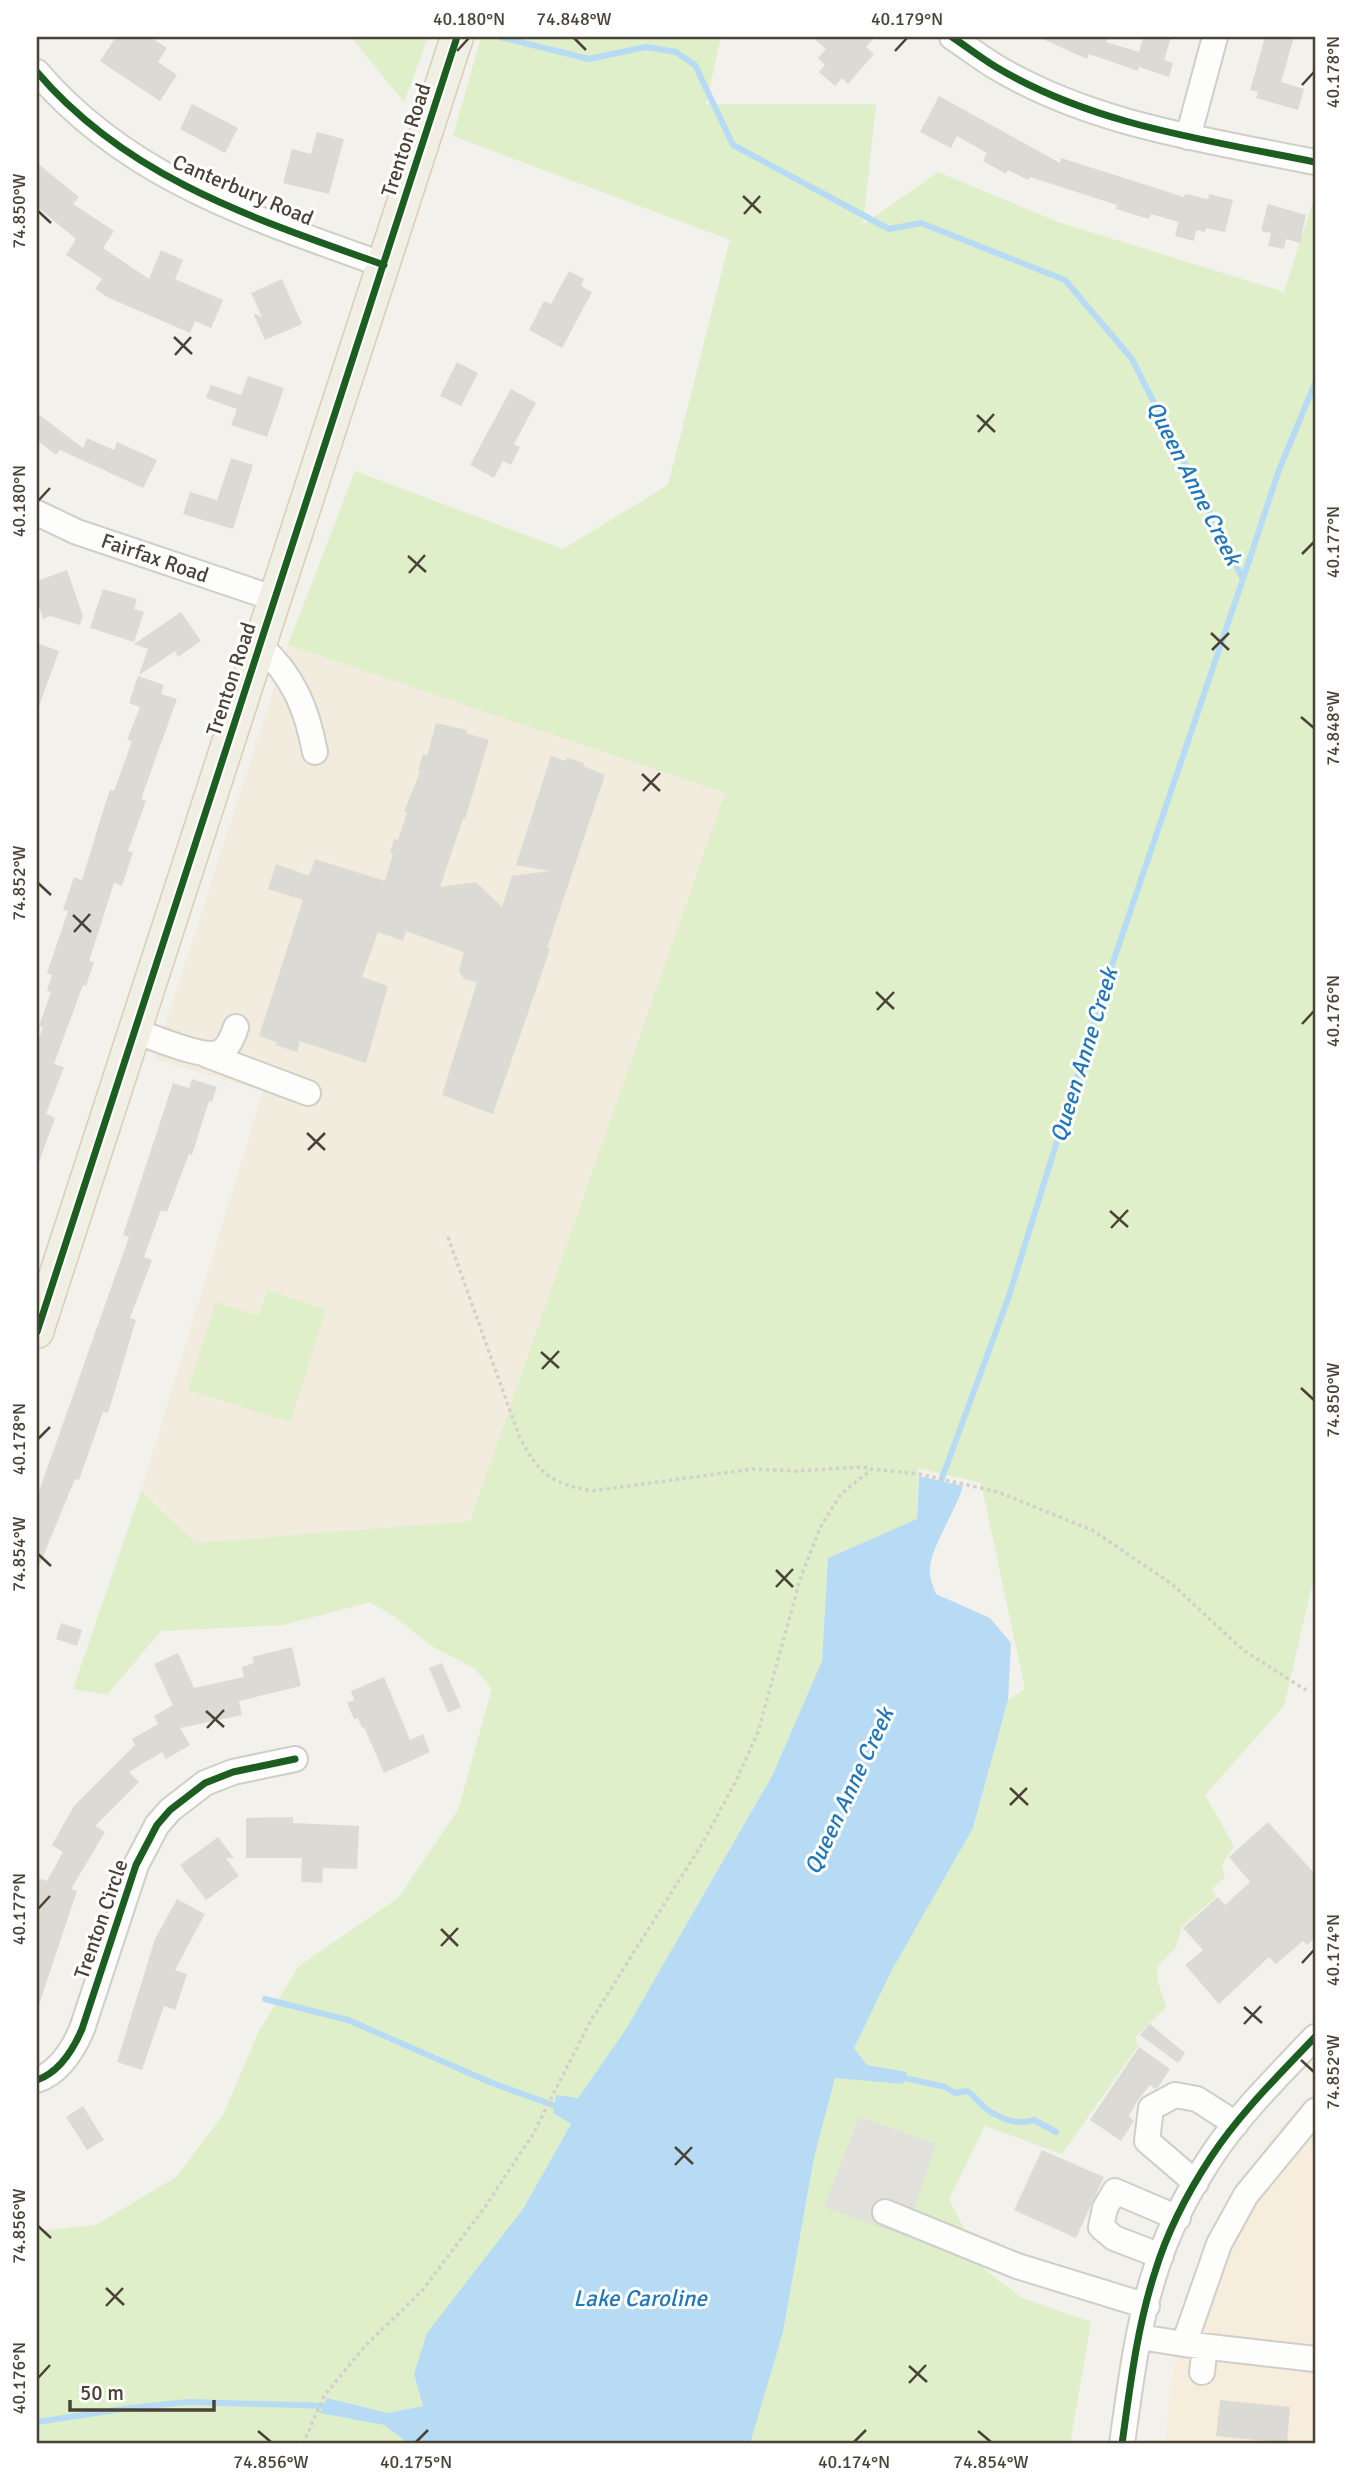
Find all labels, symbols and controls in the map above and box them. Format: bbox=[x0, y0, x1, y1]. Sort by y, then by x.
text: 40.180°N bbox=[433, 8, 505, 30]
text: 74.848°W bbox=[536, 8, 612, 30]
text: 40.179°N bbox=[871, 8, 943, 30]
text: 40.178°N bbox=[1322, 36, 1344, 108]
street label: Trenton Road bbox=[375, 80, 437, 200]
street label: Canterbury Road bbox=[169, 149, 317, 231]
text: 74.850°W bbox=[8, 173, 30, 249]
water label: Queen Anne Creek bbox=[1140, 396, 1249, 572]
text: 40.180°N bbox=[8, 465, 30, 537]
text: 40.177°N bbox=[1322, 506, 1344, 578]
street label: Fairfax Road bbox=[98, 527, 212, 589]
street label: Trenton Road bbox=[200, 619, 262, 739]
text: 74.848°W bbox=[1322, 690, 1344, 766]
text: 74.852°W bbox=[8, 845, 30, 921]
water label: Queen Anne Creek bbox=[1044, 962, 1125, 1145]
text: 40.176°N bbox=[1322, 975, 1344, 1047]
text: 74.850°W bbox=[1322, 1362, 1344, 1438]
text: 40.178°N bbox=[8, 1403, 30, 1475]
text: 74.854°W bbox=[8, 1516, 30, 1592]
water label: Queen Anne Creek bbox=[798, 1701, 901, 1879]
street label: Trenton Circle bbox=[68, 1856, 134, 1982]
text: 40.177°N bbox=[8, 1873, 30, 1945]
text: 40.174°N bbox=[1322, 1914, 1344, 1986]
text: 74.852°W bbox=[1322, 2034, 1344, 2110]
text: 74.856°W bbox=[8, 2188, 30, 2264]
water label: Lake Caroline bbox=[573, 2284, 708, 2313]
text: 40.176°N bbox=[8, 2342, 30, 2414]
scale bar bbox=[70, 2369, 214, 2413]
text: 50 m bbox=[80, 2380, 124, 2406]
text: 74.856°W bbox=[233, 2451, 309, 2473]
text: 40.175°N bbox=[380, 2451, 452, 2473]
text: 40.174°N bbox=[818, 2451, 890, 2473]
text: 74.854°W bbox=[953, 2451, 1029, 2473]

